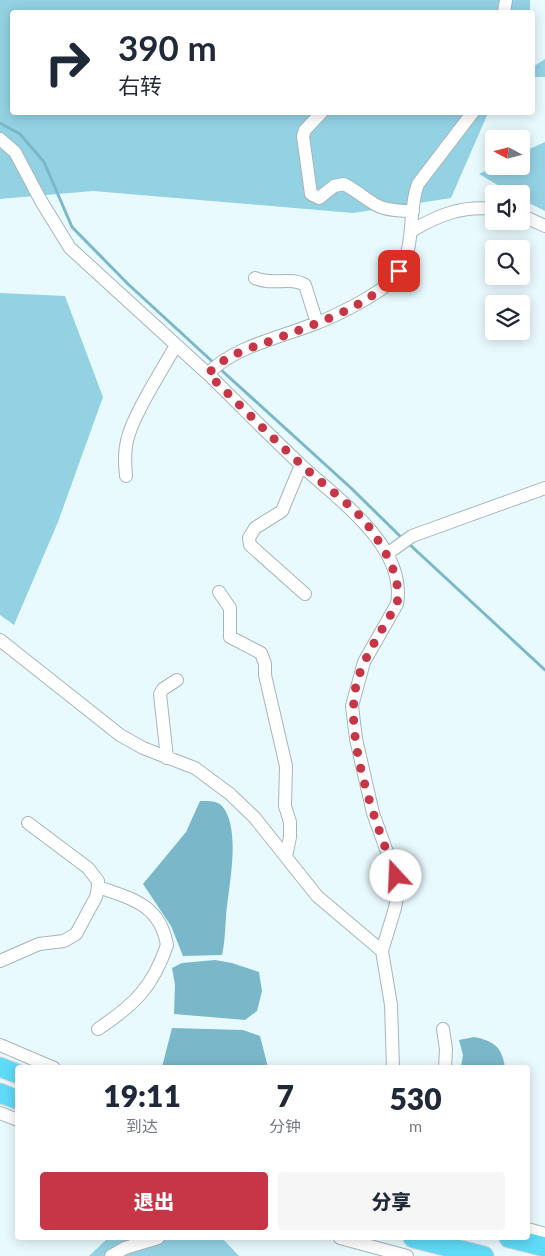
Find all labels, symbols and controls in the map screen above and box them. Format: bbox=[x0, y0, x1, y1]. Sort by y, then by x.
text: 390 m bbox=[118, 26, 217, 68]
icon: right bbox=[35, 30, 100, 95]
text: 右转 bbox=[118, 72, 162, 99]
north arrow bbox=[485, 130, 530, 175]
map controls bbox=[485, 130, 530, 340]
button: sound bbox=[485, 185, 530, 230]
button: search bbox=[485, 240, 530, 285]
pin bbox=[378, 250, 420, 292]
icon: arrive bbox=[385, 257, 413, 285]
button: layers bbox=[485, 295, 530, 340]
position arrow bbox=[369, 849, 421, 901]
text: 19:11 bbox=[103, 1077, 181, 1113]
text: 7 bbox=[276, 1077, 294, 1113]
text: 530 bbox=[389, 1080, 442, 1116]
text: 到达 bbox=[126, 1116, 158, 1135]
text: 分钟 bbox=[269, 1116, 301, 1135]
text: m bbox=[409, 1116, 422, 1135]
button: 退出 bbox=[40, 1172, 268, 1230]
button: 分享 bbox=[278, 1172, 505, 1230]

